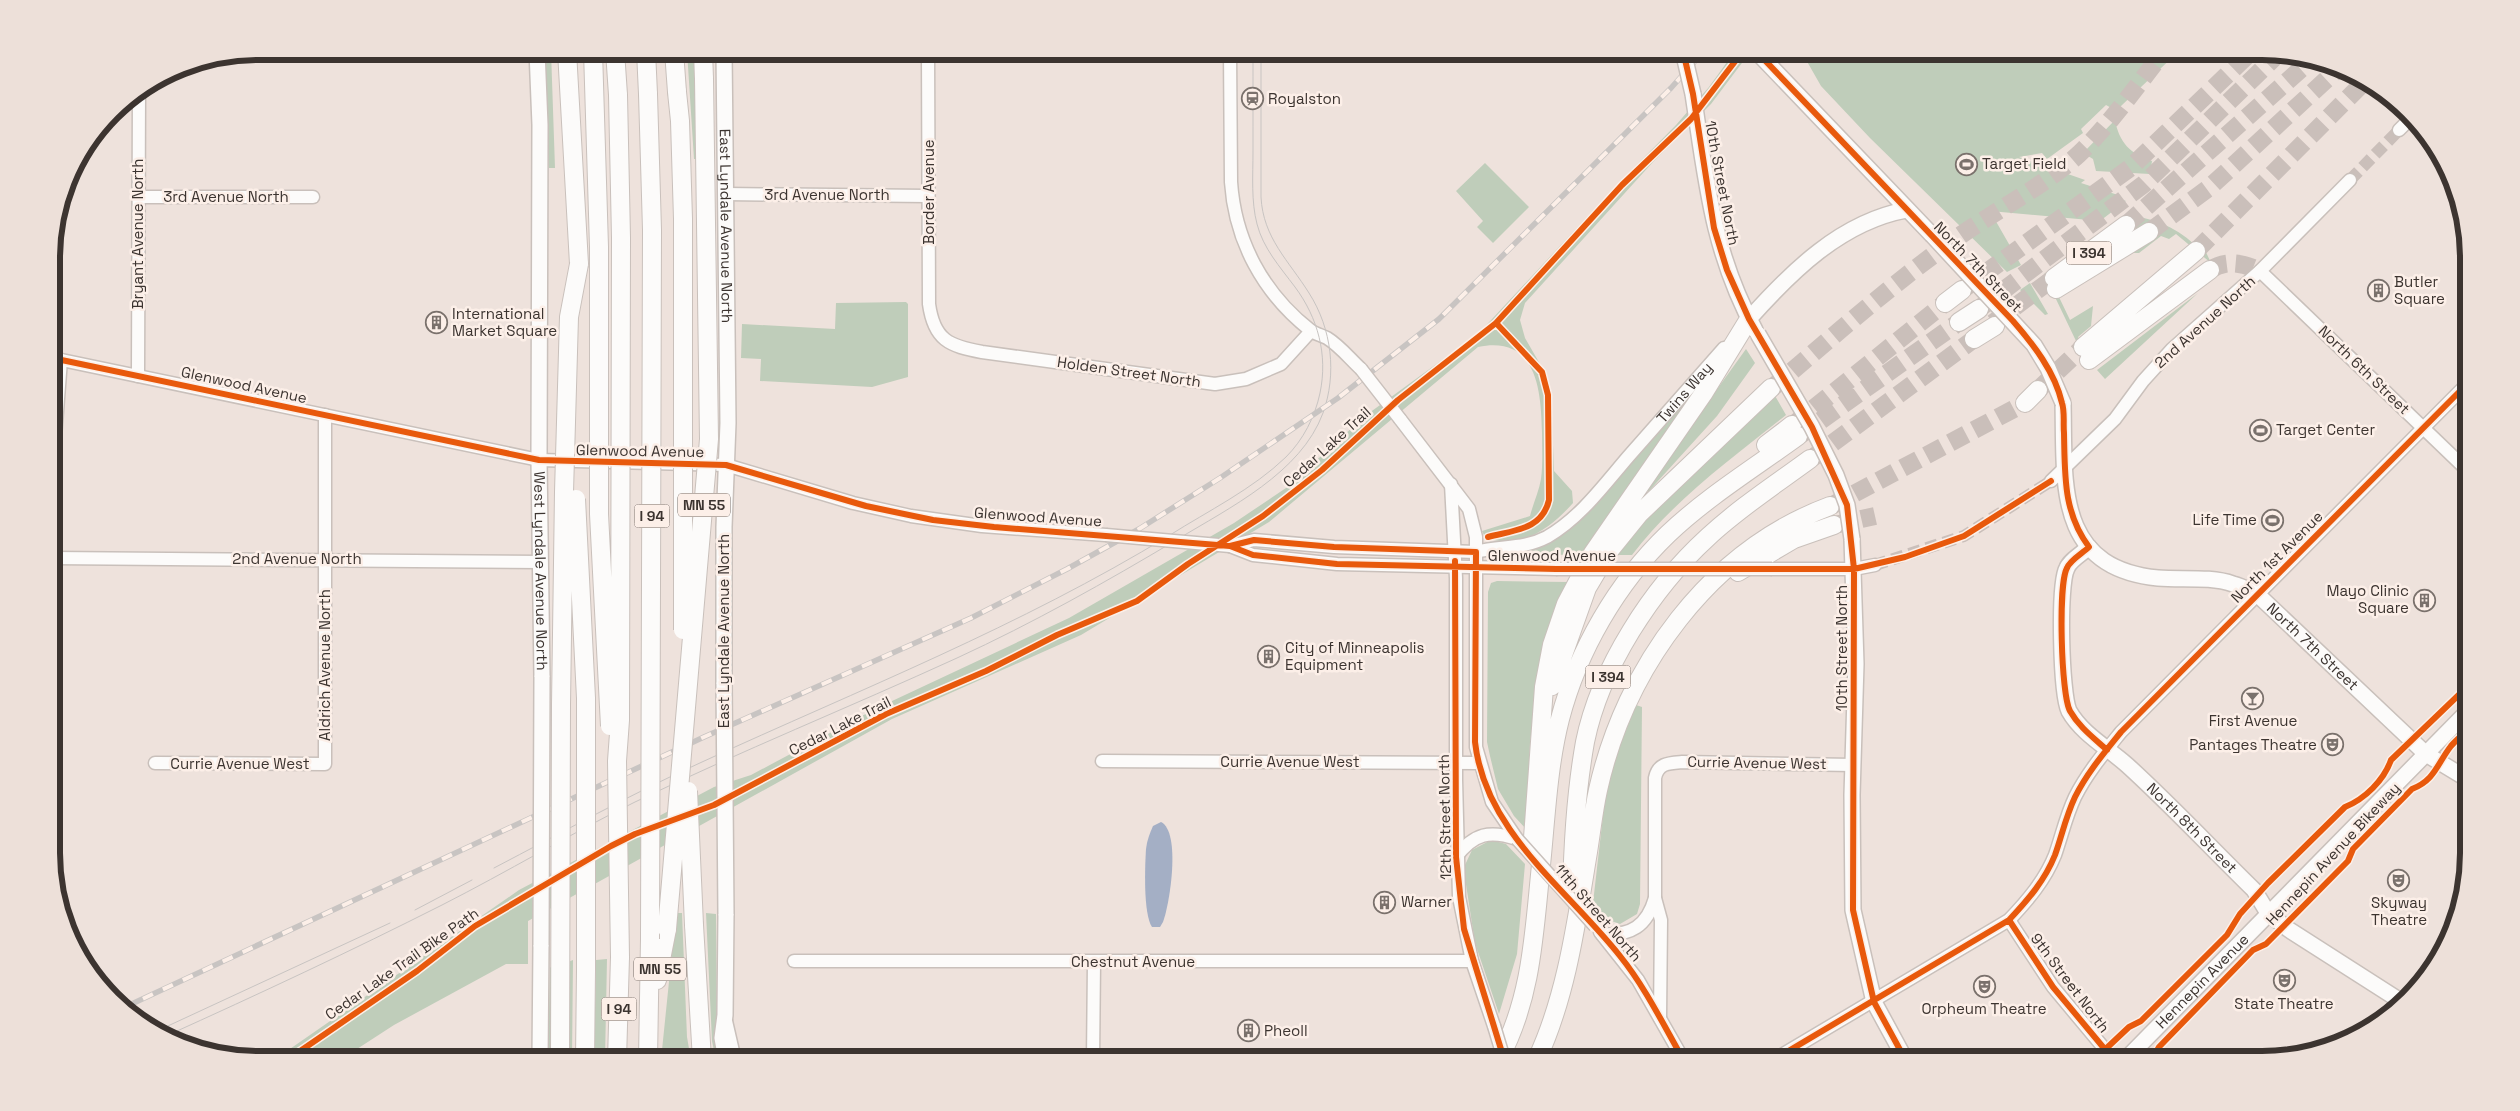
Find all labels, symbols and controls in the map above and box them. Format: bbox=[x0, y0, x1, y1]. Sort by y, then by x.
station icon: Royalston bbox=[1240, 87, 1264, 111]
place label: Royalston bbox=[1268, 89, 1341, 108]
street label: 10th Street North bbox=[1701, 119, 1744, 247]
street label: East Lyndale Avenue North bbox=[716, 129, 737, 323]
street label: Border Avenue bbox=[919, 139, 938, 245]
sports icon: Target Field bbox=[1954, 152, 1978, 176]
place label: Target Field bbox=[1982, 154, 2066, 173]
street label: Bryant Avenue North bbox=[128, 159, 147, 309]
street label: 3rd Avenue North bbox=[764, 185, 890, 204]
street label: 3rd Avenue North bbox=[163, 187, 289, 206]
street label: North 7th Street bbox=[1930, 217, 2027, 316]
road number: I 394 bbox=[2066, 242, 2112, 264]
street label: 2nd Avenue North bbox=[2150, 271, 2259, 372]
place label: Butler Square bbox=[2394, 272, 2445, 308]
building icon: Butler Square bbox=[2366, 279, 2390, 303]
place label: International Market Square bbox=[452, 304, 557, 340]
building icon: International Market Square bbox=[424, 311, 448, 335]
street label: North 6th Street bbox=[2315, 321, 2414, 418]
street label: Holden Street North bbox=[1056, 352, 1202, 391]
street label: Twins Way bbox=[1652, 358, 1716, 427]
street label: Glenwood Avenue bbox=[179, 362, 309, 407]
street label: Cedar Lake Trail bbox=[1279, 402, 1375, 491]
sports icon: Target Center bbox=[2248, 418, 2272, 442]
place label: Target Center bbox=[2276, 420, 2375, 439]
street label: Glenwood Avenue bbox=[576, 440, 704, 461]
street label: West Lyndale Avenue North bbox=[530, 471, 552, 671]
road number: MN 55 bbox=[678, 494, 730, 516]
street label: Glenwood Avenue bbox=[973, 503, 1103, 530]
road number: I 94 bbox=[634, 504, 670, 528]
street label: North 1st Avenue bbox=[2227, 507, 2327, 607]
sports icon: Life Time bbox=[2261, 508, 2285, 532]
place label: Life Time bbox=[2192, 510, 2257, 529]
street label: East Lyndale Avenue North bbox=[714, 534, 733, 728]
street label: Glenwood Avenue bbox=[1488, 546, 1616, 565]
street label: 2nd Avenue North bbox=[232, 549, 362, 568]
place label: Mayo Clinic Square bbox=[2326, 581, 2409, 617]
street label: 10th Street North bbox=[1832, 585, 1851, 711]
building icon: Mayo Clinic Square bbox=[2413, 588, 2437, 612]
street label: Aldrich Avenue North bbox=[315, 589, 334, 741]
street label: North 7th Street bbox=[2263, 598, 2363, 694]
place label: City of Minneapolis Equipment bbox=[1285, 638, 1425, 674]
building icon: City of Minneapolis Equipment bbox=[1257, 645, 1281, 669]
road number: I 394 bbox=[1586, 666, 1630, 689]
bar icon: First Avenue bbox=[2241, 686, 2265, 710]
street label: Cedar Lake Trail bbox=[785, 692, 894, 759]
place label: First Avenue bbox=[2209, 711, 2297, 730]
theatre icon: Pantages Theatre bbox=[2321, 733, 2345, 757]
place label: Pantages Theatre bbox=[2189, 735, 2317, 754]
street label: Currie Avenue West bbox=[1220, 752, 1360, 771]
street label: Currie Avenue West bbox=[1687, 752, 1827, 773]
street label: Currie Avenue West bbox=[170, 754, 310, 773]
street label: 12th Street North bbox=[1434, 754, 1455, 880]
street label: Hennepin Avenue Bikeway bbox=[2261, 778, 2404, 929]
street label: North 8th Street bbox=[2143, 779, 2242, 877]
street label: 11th Street North bbox=[1551, 860, 1646, 965]
theatre icon: Skyway Theatre bbox=[2387, 868, 2411, 892]
building icon: Warner bbox=[1373, 890, 1397, 914]
place label: Warner bbox=[1401, 892, 1452, 911]
place label: Skyway Theatre bbox=[2371, 893, 2427, 929]
street label: Cedar Lake Trail Bike Path bbox=[321, 903, 482, 1024]
street label: 9th Street North bbox=[2027, 929, 2114, 1036]
street label: Hennepin Avenue bbox=[2151, 929, 2253, 1032]
street label: Chestnut Avenue bbox=[1071, 952, 1195, 971]
road number: MN 55 bbox=[634, 958, 686, 981]
theatre icon: State Theatre bbox=[2272, 969, 2296, 993]
theatre icon: Orpheum Theatre bbox=[1972, 974, 1996, 998]
place label: State Theatre bbox=[2234, 994, 2334, 1013]
road number: I 94 bbox=[602, 998, 636, 1021]
place label: Orpheum Theatre bbox=[1921, 999, 2047, 1018]
building icon: Pheoll bbox=[1236, 1019, 1260, 1043]
place label: Pheoll bbox=[1264, 1021, 1308, 1040]

